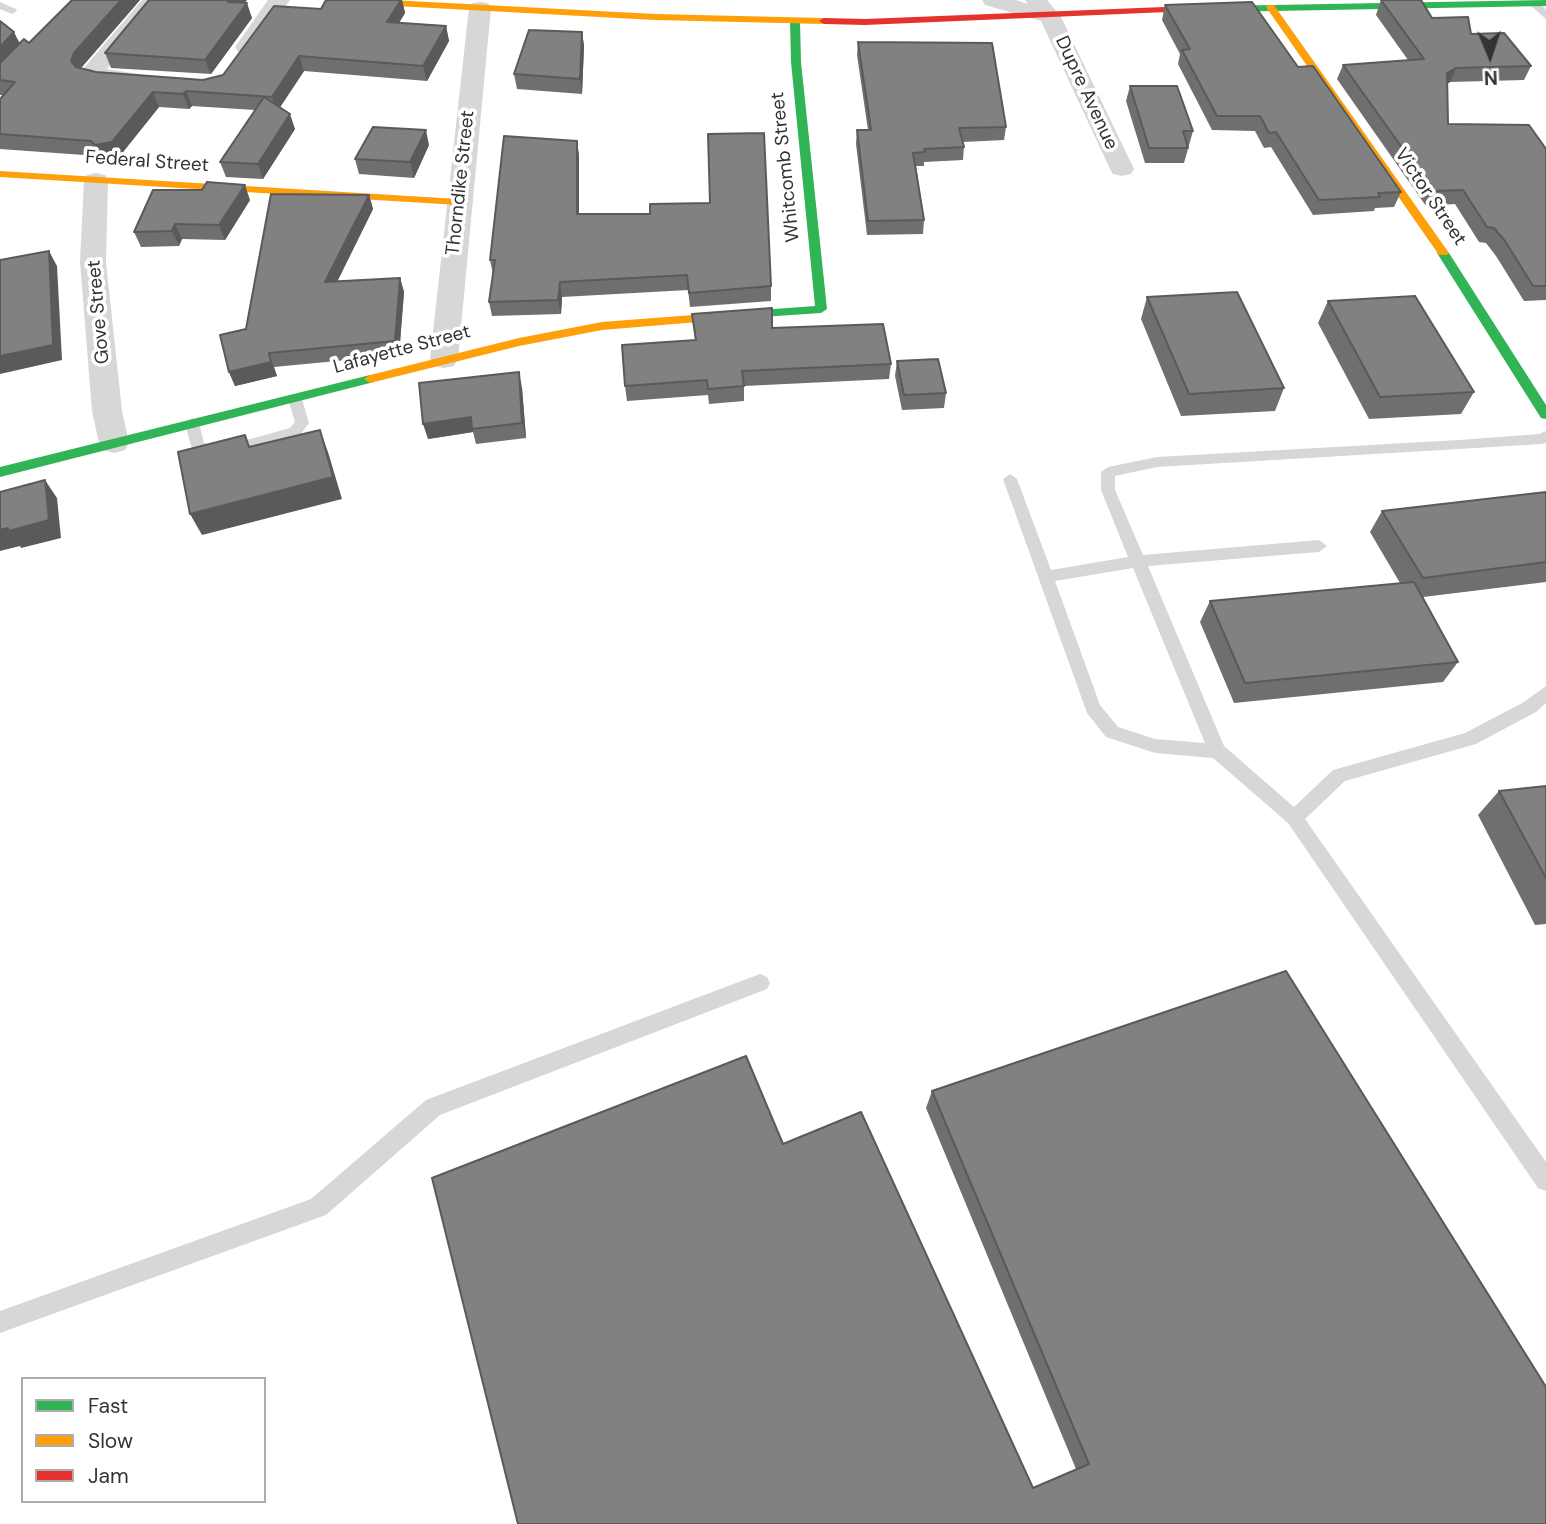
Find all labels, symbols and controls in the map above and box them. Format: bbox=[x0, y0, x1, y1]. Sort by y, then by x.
north arrow bbox=[1455, 21, 1525, 91]
street label: Dupre Avenue bbox=[1050, 32, 1122, 154]
text: N bbox=[1483, 65, 1498, 90]
street label: Whitcomb Street bbox=[767, 91, 805, 243]
street label: Thorndike Street bbox=[442, 109, 480, 257]
street label: Victor Street bbox=[1389, 144, 1471, 250]
street label: Federal Street bbox=[84, 146, 210, 178]
street label: Gove Street bbox=[83, 259, 115, 365]
street label: Lafayette Street bbox=[331, 321, 473, 379]
legend bbox=[21, 1377, 266, 1503]
text: Fast bbox=[88, 1392, 128, 1420]
text: Slow bbox=[88, 1427, 133, 1455]
text: Jam bbox=[88, 1462, 129, 1490]

